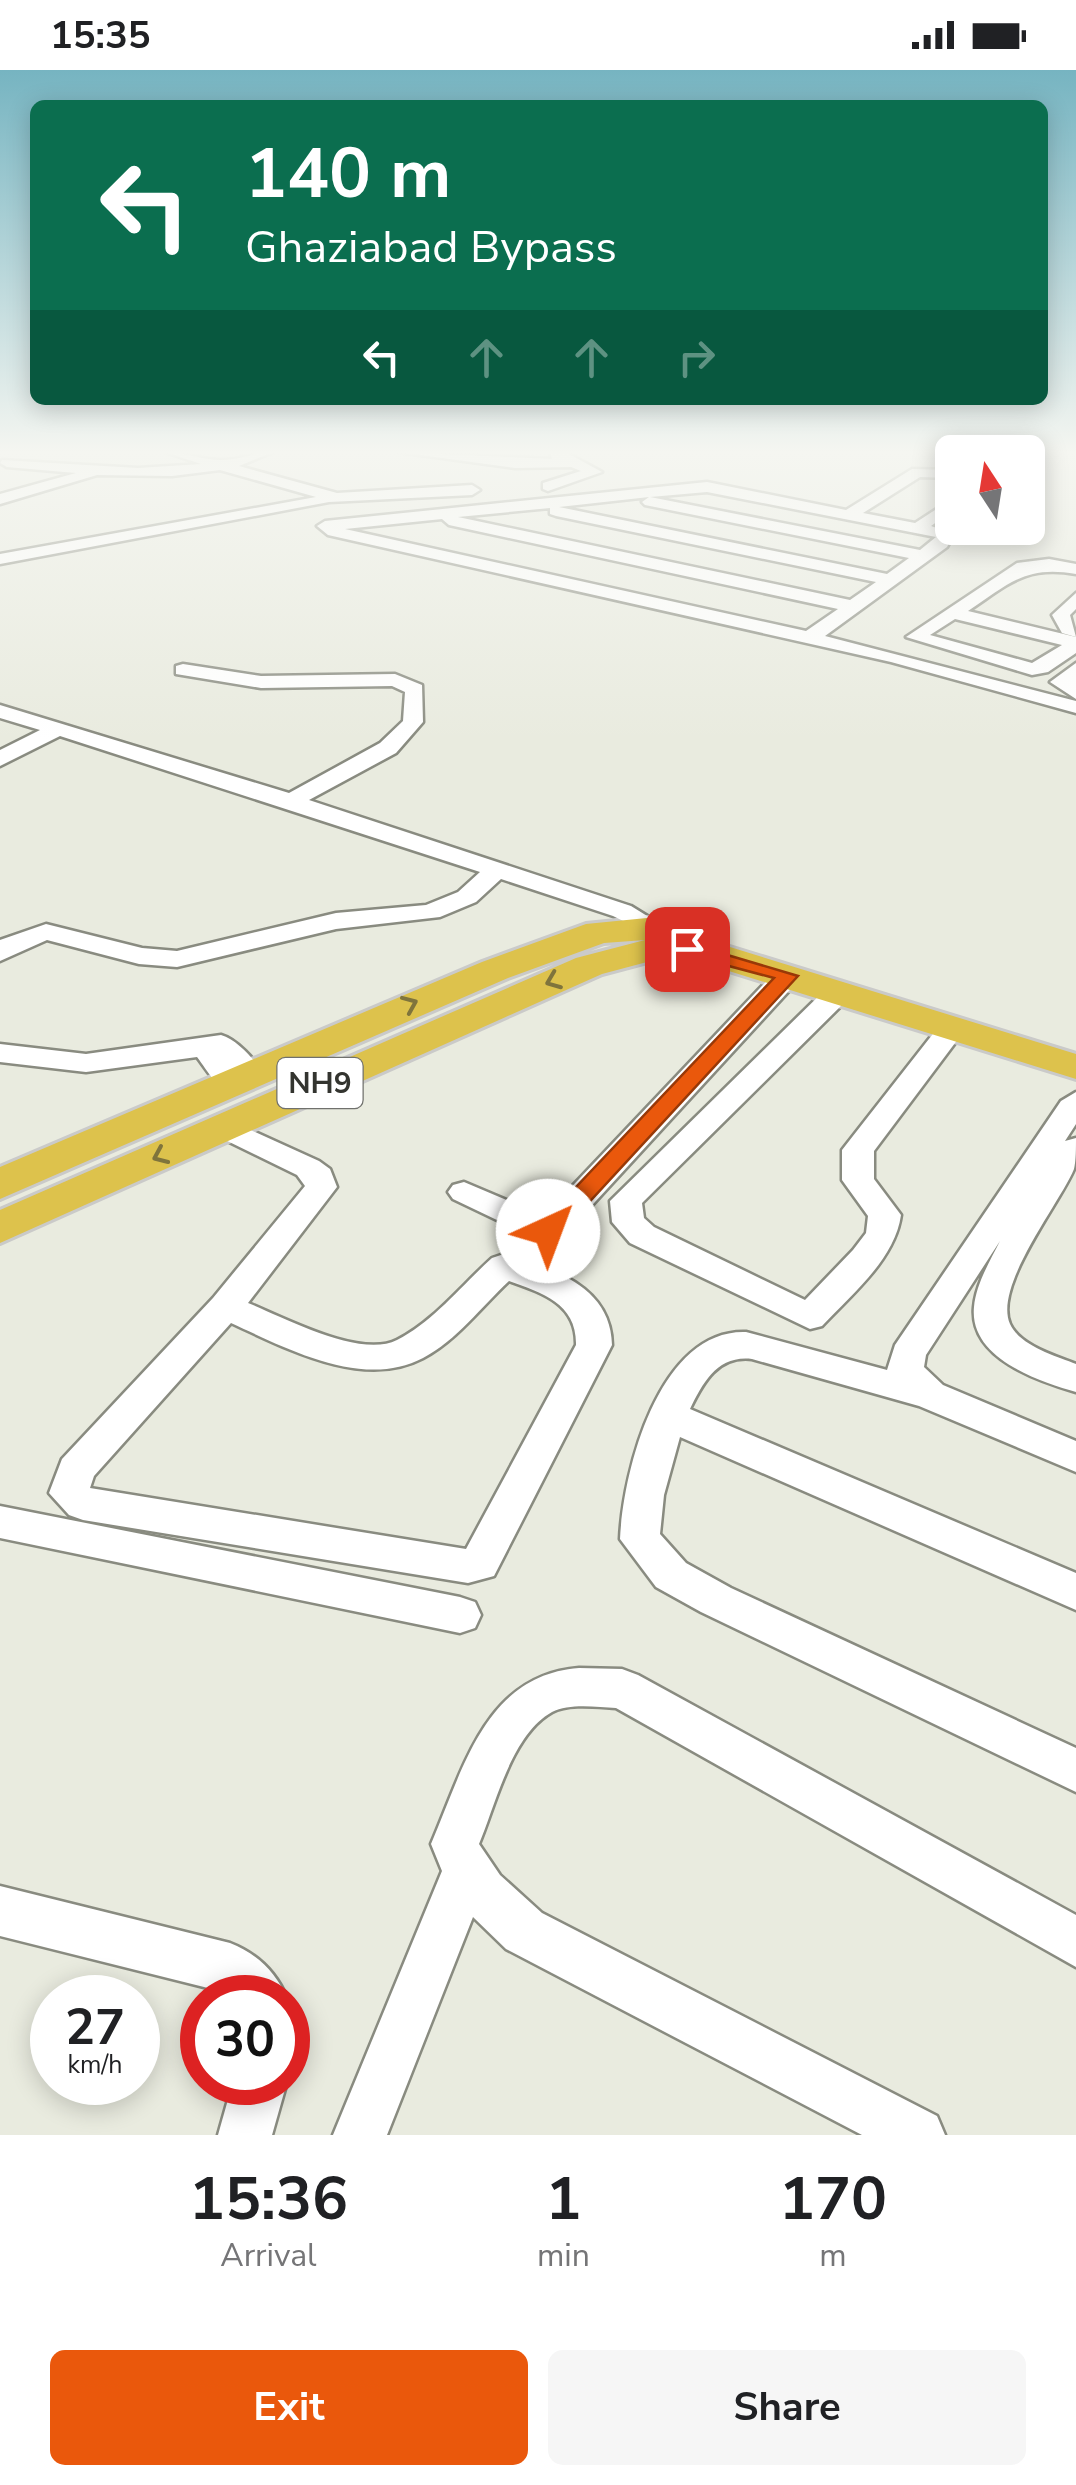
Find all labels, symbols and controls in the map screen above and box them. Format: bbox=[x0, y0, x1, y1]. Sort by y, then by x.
text: 15:35 bbox=[50, 10, 151, 61]
text: 140 m bbox=[245, 126, 451, 222]
icon: left bbox=[80, 140, 210, 270]
text: Ghaziabad Bypass bbox=[245, 217, 617, 278]
icon: left bbox=[354, 330, 409, 385]
icon: ahead bbox=[459, 330, 514, 385]
icon: ahead bbox=[564, 330, 619, 385]
icon: right bbox=[669, 330, 724, 385]
north arrow bbox=[935, 435, 1045, 545]
map controls bbox=[935, 435, 1045, 545]
pin bbox=[645, 907, 730, 992]
icon: arrive bbox=[660, 922, 715, 977]
one-way arrow bbox=[545, 969, 563, 989]
one-way arrow bbox=[400, 996, 418, 1016]
road number: NH9 bbox=[278, 1058, 362, 1108]
one-way arrow bbox=[152, 1143, 170, 1163]
position arrow bbox=[496, 1179, 600, 1283]
speed limit sign: 30 bbox=[180, 1975, 310, 2105]
text: 27 bbox=[65, 1993, 125, 2062]
text: km/h bbox=[67, 2048, 123, 2082]
text: 15:36 bbox=[189, 2158, 348, 2240]
text: 1 bbox=[545, 2158, 581, 2240]
text: 170 bbox=[779, 2158, 887, 2240]
text: Arrival bbox=[220, 2234, 317, 2277]
text: min bbox=[537, 2234, 590, 2277]
text: m bbox=[819, 2234, 847, 2277]
button: Exit bbox=[50, 2350, 528, 2465]
button: Share bbox=[548, 2350, 1026, 2465]

